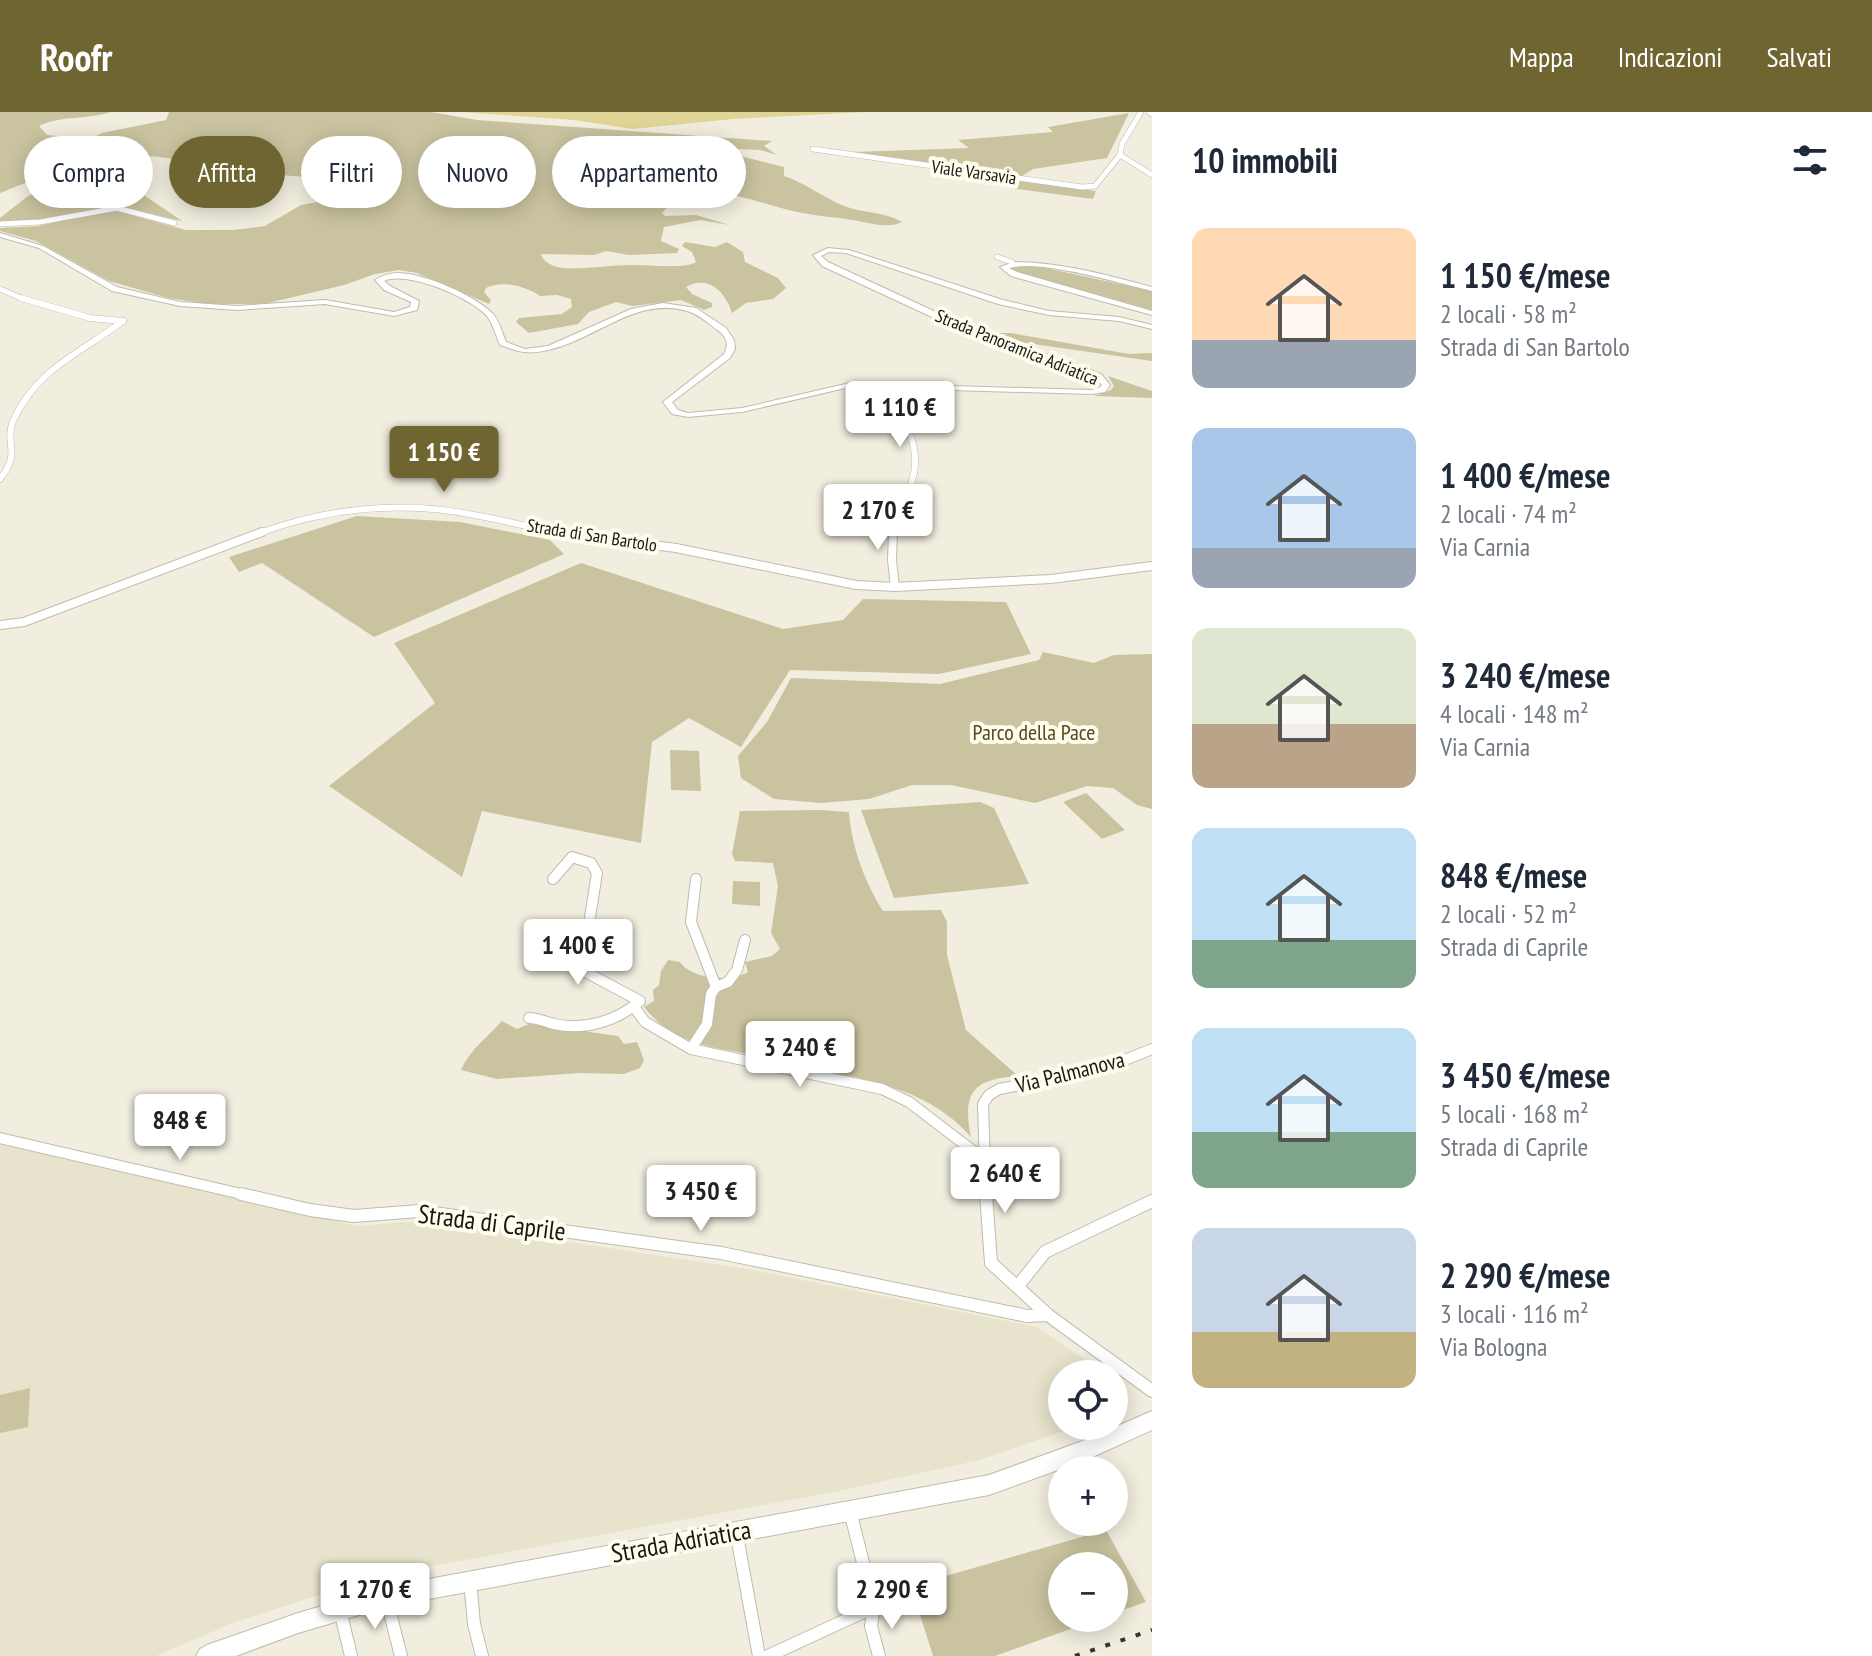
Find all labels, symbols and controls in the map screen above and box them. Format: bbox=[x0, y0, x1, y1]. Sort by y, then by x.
text: Roofr bbox=[40, 32, 112, 81]
text: Mappa bbox=[1509, 38, 1574, 75]
text: Indicazioni bbox=[1618, 38, 1722, 75]
text: Salvati bbox=[1766, 38, 1832, 75]
chip: Compra bbox=[24, 136, 153, 208]
chip: Affitta bbox=[169, 136, 285, 208]
chip: Filtri bbox=[301, 136, 402, 208]
chip: Nuovo bbox=[418, 136, 536, 208]
chip: Appartamento bbox=[552, 136, 746, 208]
text: 10 immobili bbox=[1192, 138, 1338, 182]
icon: filters bbox=[1788, 138, 1832, 182]
street label: Viale Varsavia bbox=[929, 155, 1018, 189]
text: 1 150 €/mese bbox=[1440, 253, 1611, 297]
icon: home bbox=[1256, 260, 1352, 356]
text: 2 locali · 58 m² bbox=[1440, 297, 1577, 330]
street label: Strada Panoramica Adriatica bbox=[932, 304, 1102, 390]
text: Strada di San Bartolo bbox=[1440, 330, 1630, 363]
pin: 1 110 € bbox=[826, 381, 974, 449]
text: 1 110 € bbox=[864, 390, 936, 423]
pin: 1 150 € bbox=[370, 426, 518, 494]
text: 1 150 € bbox=[408, 435, 480, 468]
text: 1 400 €/mese bbox=[1440, 453, 1611, 497]
icon: home bbox=[1256, 460, 1352, 556]
pin: 2 170 € bbox=[804, 484, 952, 552]
text: 2 170 € bbox=[842, 493, 914, 526]
text: 2 locali · 74 m² bbox=[1440, 497, 1577, 530]
street label: Strada di San Bartolo bbox=[525, 513, 659, 557]
text: Via Carnia bbox=[1440, 530, 1530, 563]
text: 3 240 €/mese bbox=[1440, 653, 1611, 697]
icon: home bbox=[1256, 660, 1352, 756]
text: 4 locali · 148 m² bbox=[1440, 697, 1589, 730]
park label: Parco della Pace bbox=[973, 718, 1095, 746]
text: Via Carnia bbox=[1440, 730, 1530, 763]
text: 848 €/mese bbox=[1440, 853, 1587, 897]
icon: home bbox=[1256, 860, 1352, 956]
text: 2 locali · 52 m² bbox=[1440, 897, 1577, 930]
pin: 1 400 € bbox=[504, 919, 652, 987]
text: 1 400 € bbox=[542, 928, 614, 961]
text: Strada di Caprile bbox=[1440, 930, 1588, 963]
pin: 3 240 € bbox=[726, 1021, 874, 1089]
text: 3 240 € bbox=[764, 1030, 836, 1063]
street label: Via Palmanova bbox=[1012, 1045, 1127, 1099]
text: 3 450 €/mese bbox=[1440, 1053, 1611, 1097]
icon: home bbox=[1256, 1060, 1352, 1156]
pin: 848 € bbox=[124, 1094, 236, 1162]
text: 5 locali · 168 m² bbox=[1440, 1097, 1589, 1130]
text: 848 € bbox=[152, 1103, 208, 1136]
text: Strada di Caprile bbox=[1440, 1130, 1588, 1163]
pin: 2 640 € bbox=[931, 1147, 1079, 1215]
text: 2 640 € bbox=[969, 1156, 1041, 1189]
pin: 3 450 € bbox=[627, 1165, 775, 1233]
text: 3 450 € bbox=[665, 1174, 737, 1207]
street label: Strada di Caprile bbox=[416, 1197, 568, 1247]
text: 2 290 €/mese bbox=[1440, 1253, 1611, 1297]
icon: home bbox=[1256, 1260, 1352, 1356]
text: 3 locali · 116 m² bbox=[1440, 1297, 1589, 1330]
text: Via Bologna bbox=[1440, 1330, 1547, 1363]
map controls bbox=[1048, 1360, 1128, 1632]
button: locate bbox=[1048, 1360, 1128, 1440]
button: + bbox=[1048, 1456, 1128, 1536]
street label: Strada Adriatica bbox=[608, 1512, 754, 1570]
button: − bbox=[1048, 1552, 1128, 1632]
pin: 1 270 € bbox=[301, 1563, 449, 1631]
pin: 2 290 € bbox=[818, 1563, 966, 1631]
text: 1 270 € bbox=[339, 1572, 411, 1605]
text: 2 290 € bbox=[856, 1572, 928, 1605]

